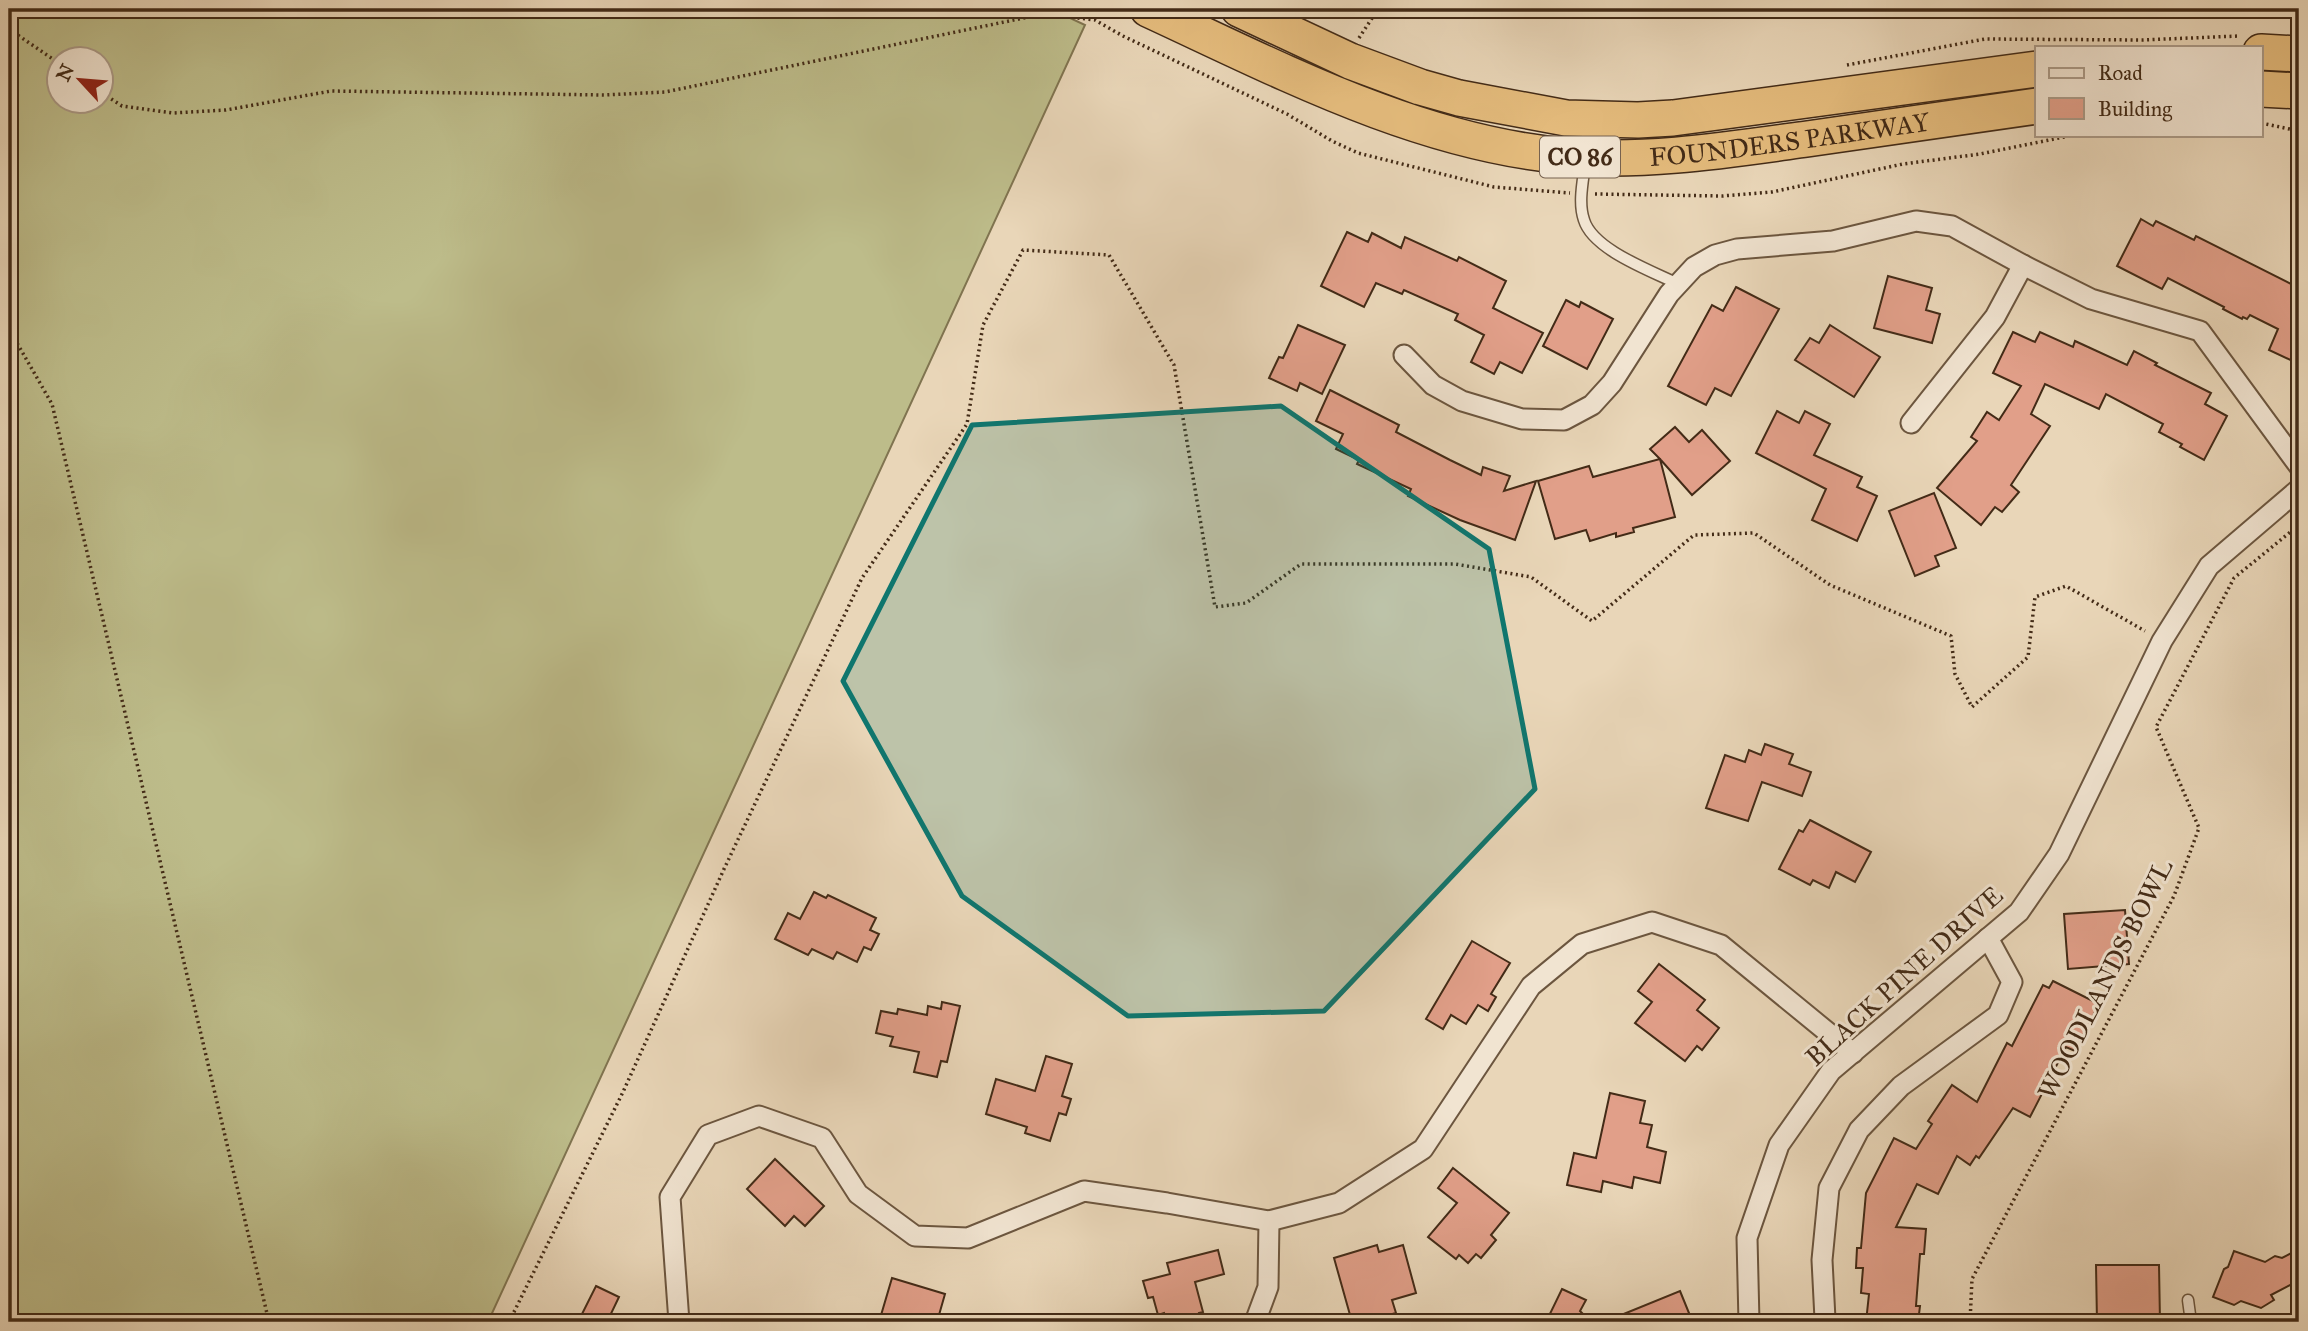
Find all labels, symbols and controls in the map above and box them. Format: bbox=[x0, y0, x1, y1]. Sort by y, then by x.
north arrow bbox=[46, 46, 116, 116]
legend bbox=[2035, 46, 2262, 136]
text: N bbox=[51, 60, 79, 85]
text: Road bbox=[2098, 60, 2143, 86]
text: Building bbox=[2098, 96, 2172, 122]
street label: FOUNDERS PARKWAY bbox=[1648, 105, 1933, 173]
road number: CO 86 bbox=[1540, 136, 1620, 177]
street label: WOODLANDS BOWL bbox=[2031, 854, 2179, 1104]
street label: BLACK PINE DRIVE bbox=[1799, 879, 2009, 1073]

